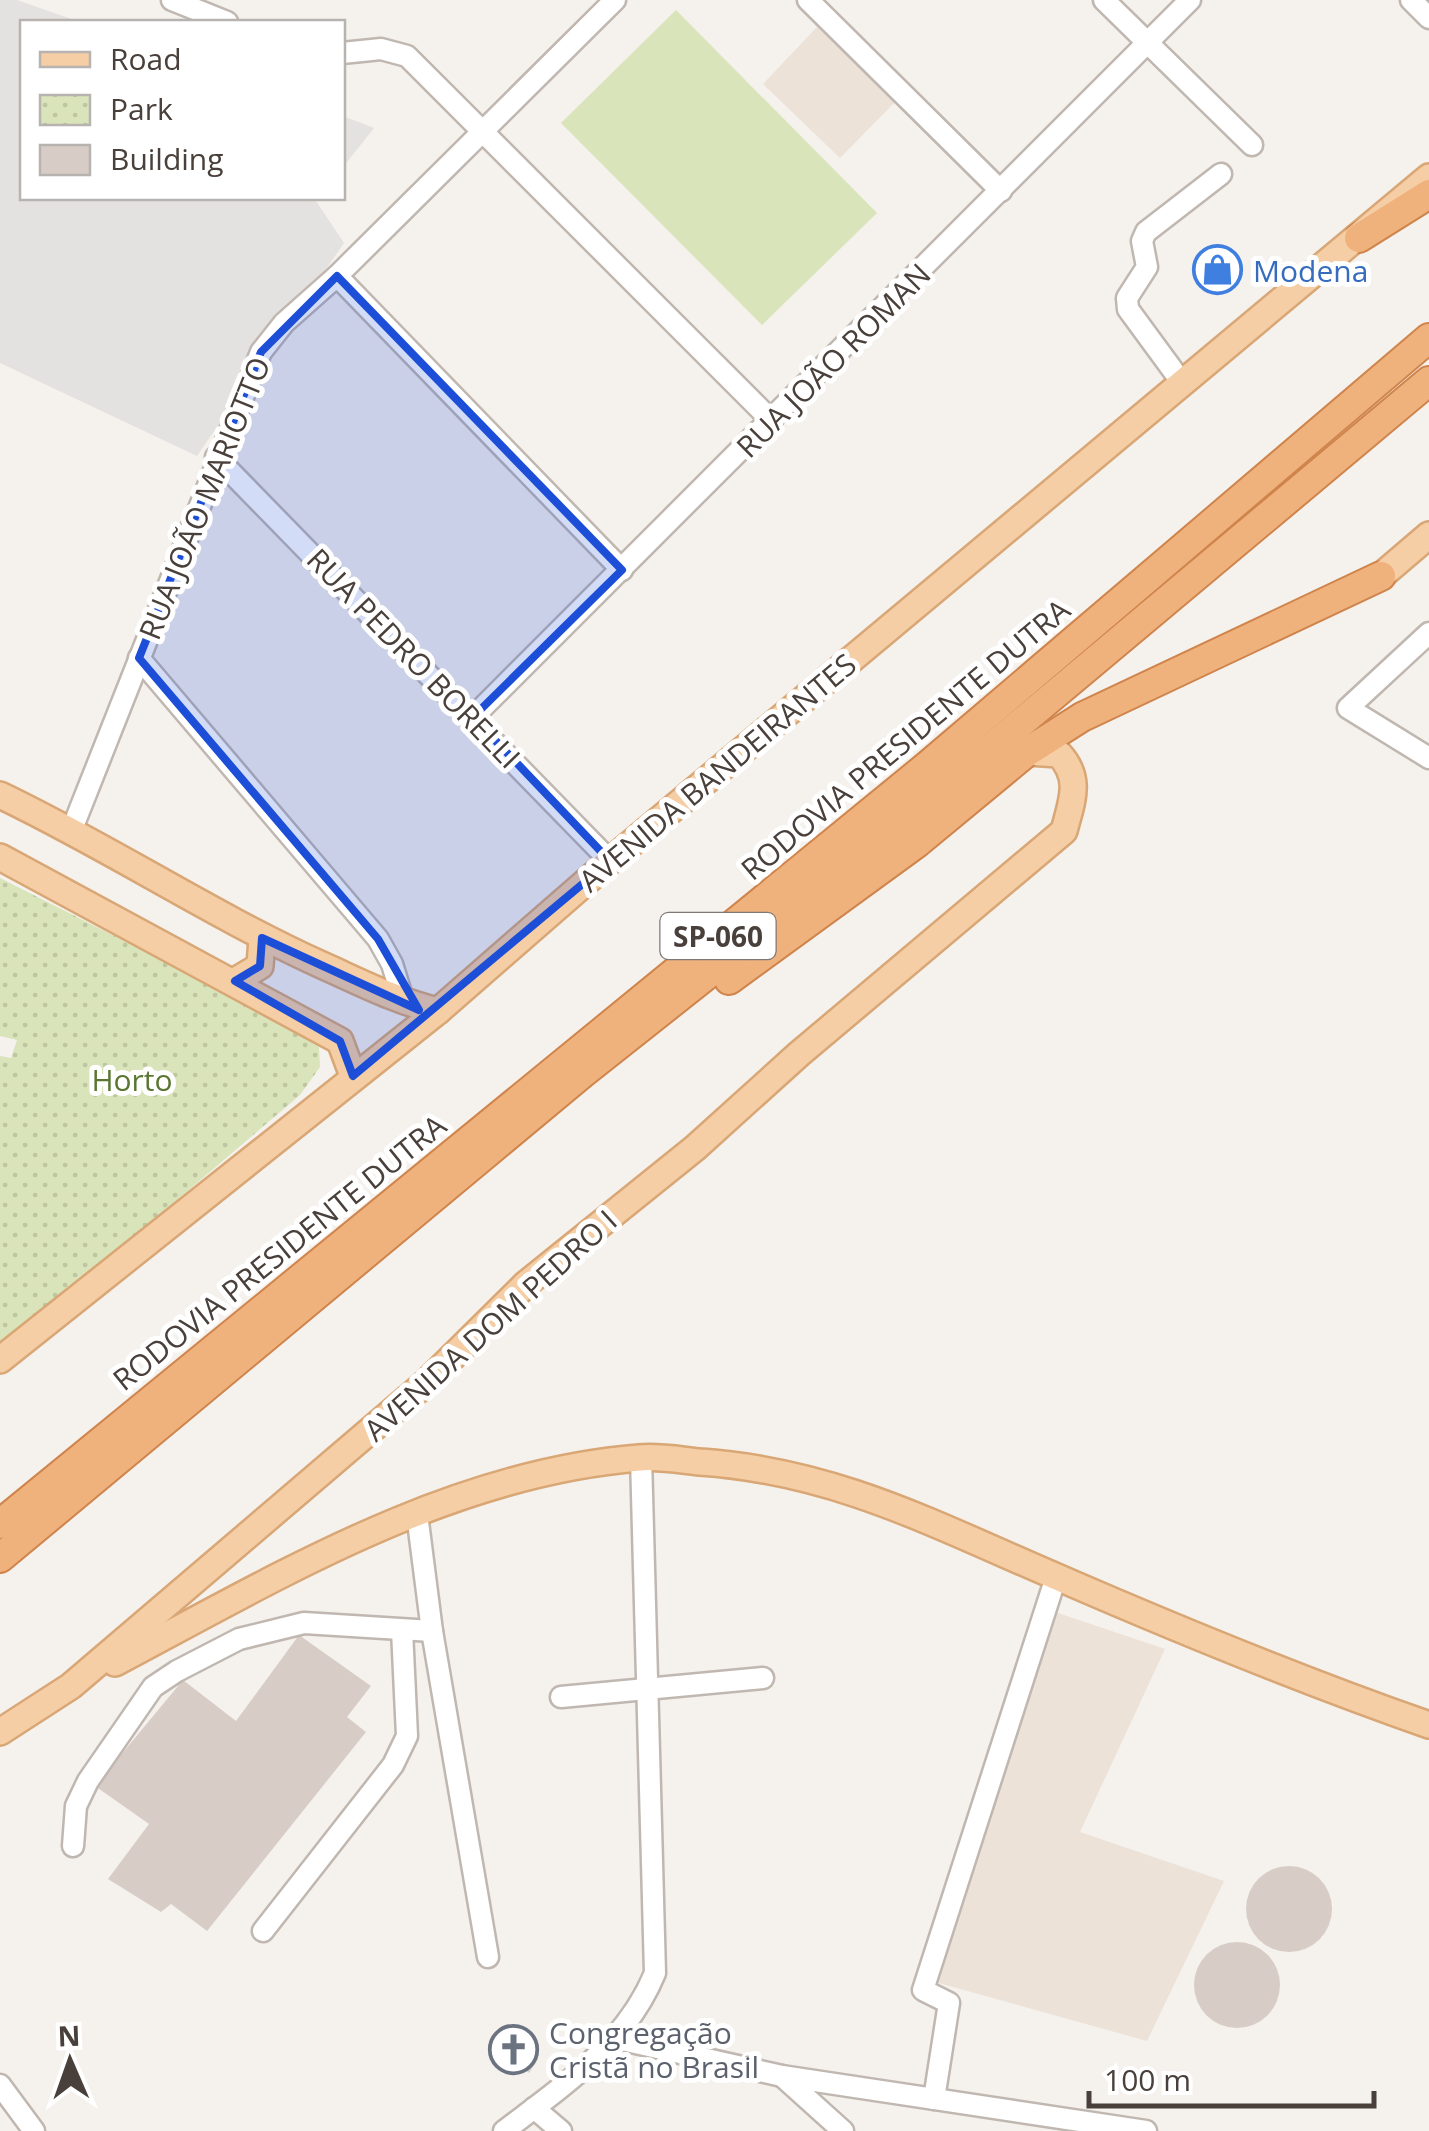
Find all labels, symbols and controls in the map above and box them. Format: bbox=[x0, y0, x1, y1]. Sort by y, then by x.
legend bbox=[20, 20, 345, 200]
text: Road bbox=[110, 38, 182, 79]
text: Park bbox=[110, 88, 173, 129]
text: Building bbox=[110, 138, 224, 179]
shop icon: Modena bbox=[1192, 244, 1244, 296]
place label: Modena bbox=[1253, 250, 1368, 291]
street label: RUA JOÃO ROMAN bbox=[727, 254, 939, 466]
street label: RUA JOÃO MARIOTTO bbox=[129, 351, 279, 645]
street label: RUA PEDRO BORELLI bbox=[298, 539, 530, 777]
street label: RODOVIA PRESIDENTE DUTRA bbox=[732, 589, 1078, 889]
street label: AVENIDA BANDEIRANTES bbox=[570, 644, 864, 900]
road number: SP-060 bbox=[660, 913, 776, 959]
park label: Horto bbox=[91, 1059, 173, 1100]
street label: RODOVIA PRESIDENTE DUTRA bbox=[104, 1105, 454, 1399]
street label: AVENIDA DOM PEDRO I bbox=[355, 1200, 625, 1450]
north arrow bbox=[20, 2011, 120, 2111]
place label: Congregação Cristã no Brasil bbox=[549, 2012, 759, 2087]
text: N bbox=[57, 2016, 81, 2054]
church icon: Congregação Cristã no Brasil bbox=[488, 2023, 540, 2075]
scale bar bbox=[1089, 2046, 1374, 2108]
text: 100 m bbox=[1104, 2059, 1191, 2100]

